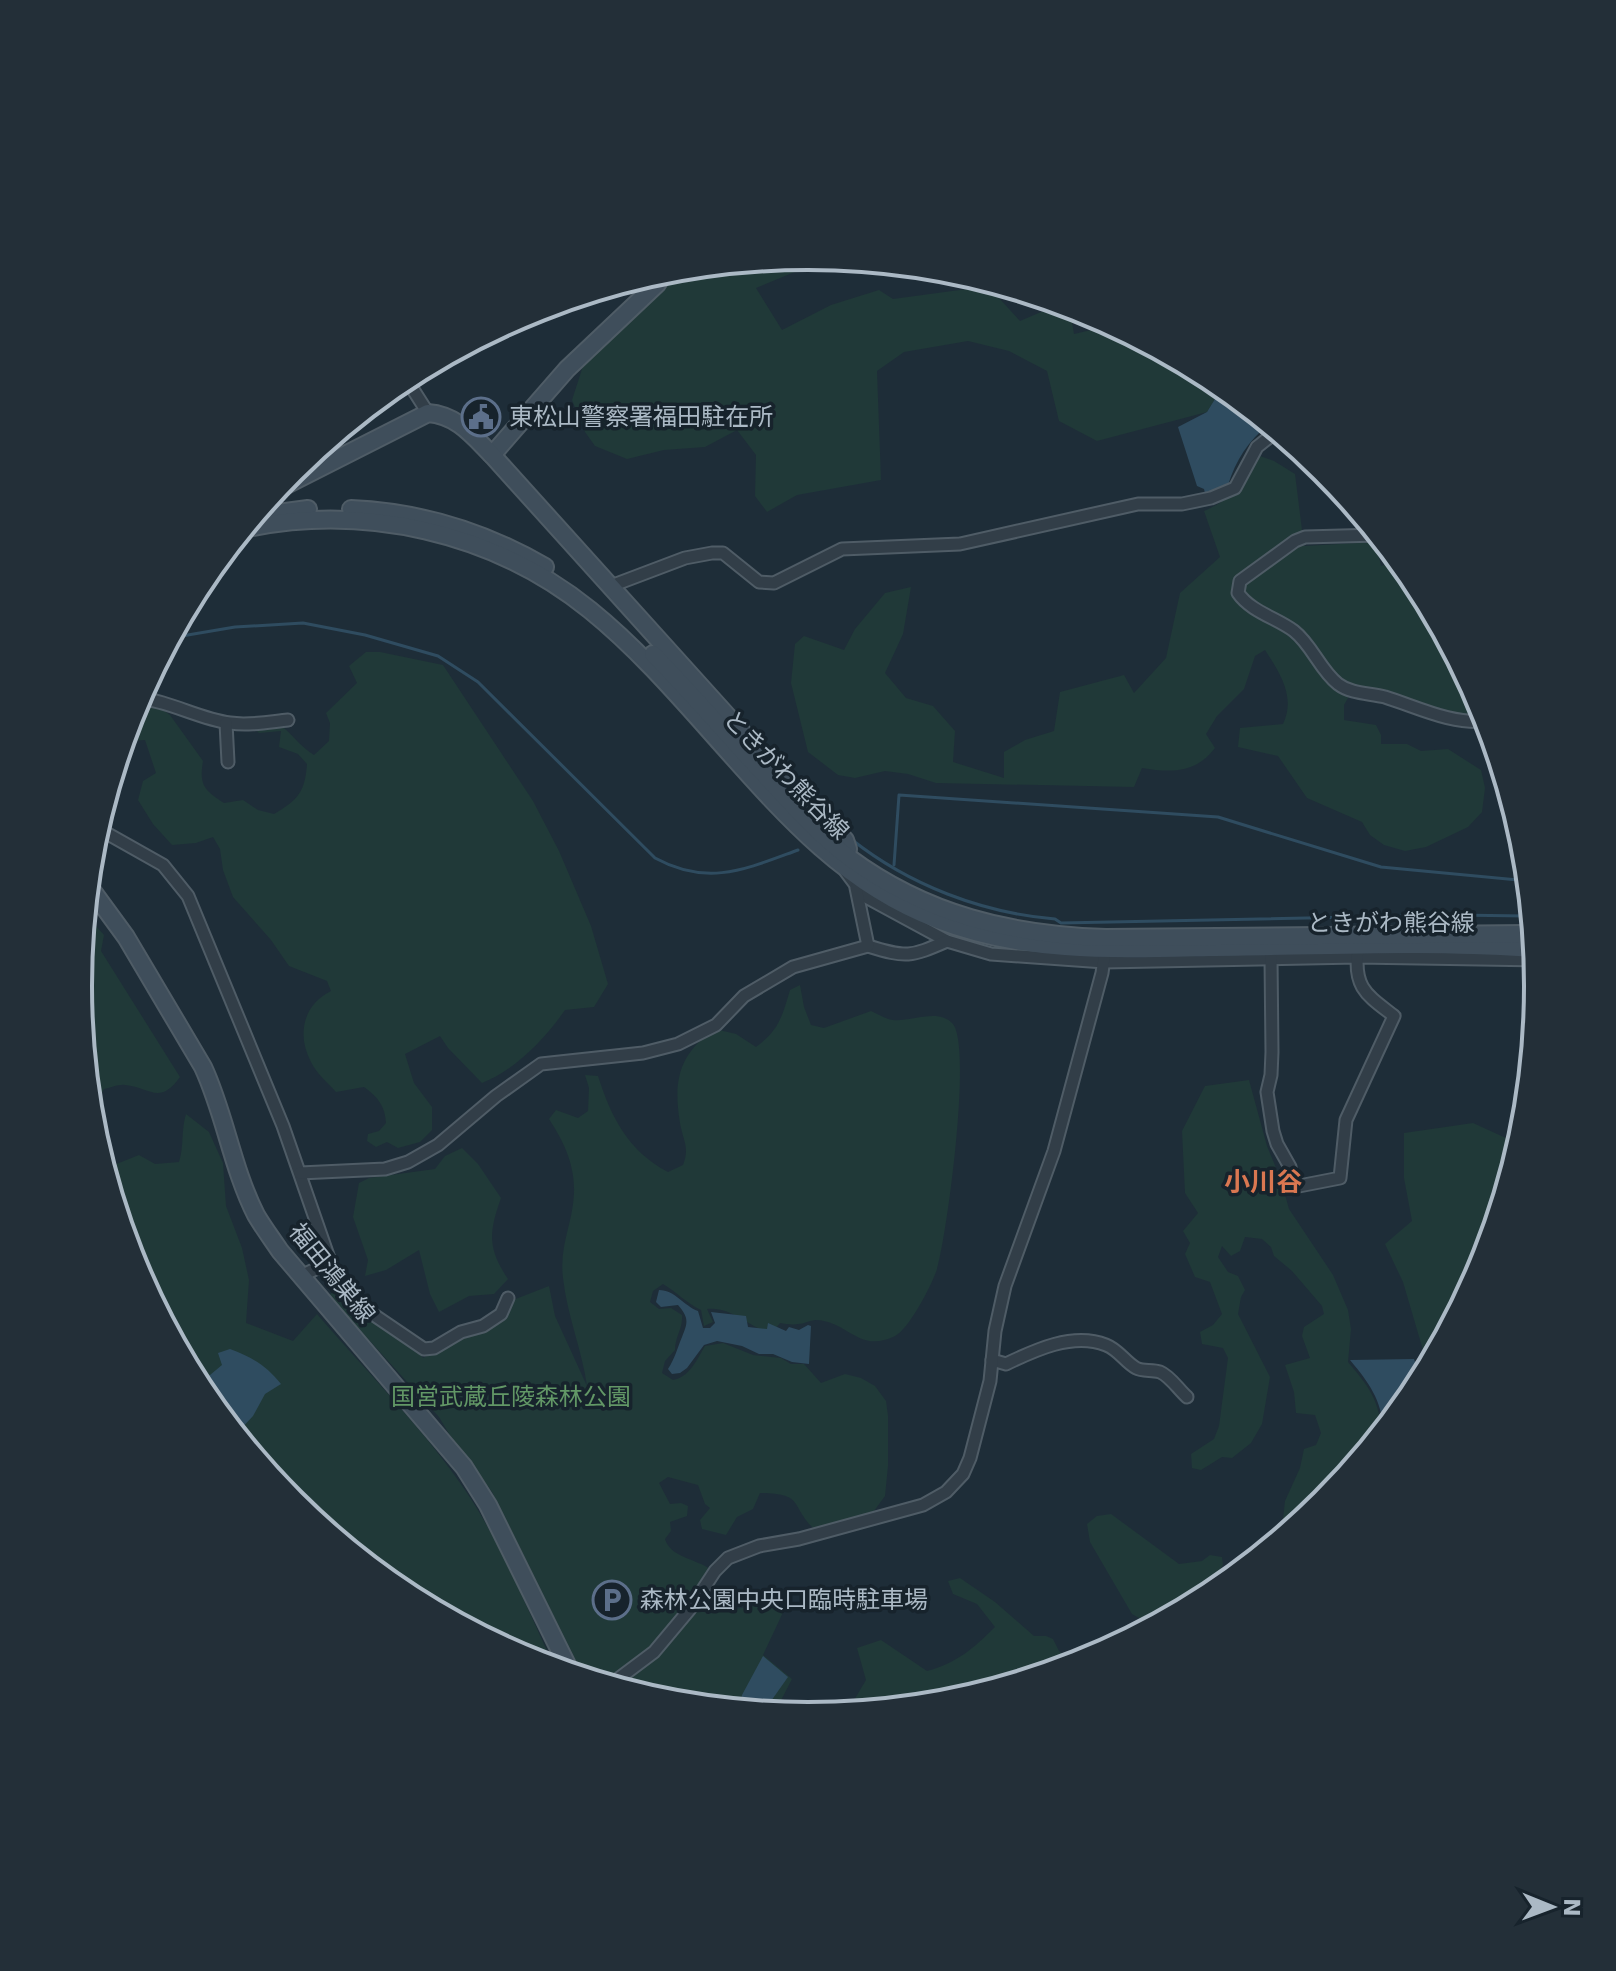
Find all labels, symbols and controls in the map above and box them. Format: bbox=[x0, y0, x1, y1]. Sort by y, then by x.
public building icon: 東松山警察署福田駐在所 bbox=[460, 396, 502, 438]
place label: 東松山警察署福田駐在所 bbox=[509, 403, 773, 431]
street label: ときがわ熊谷線 bbox=[718, 705, 854, 845]
street label: ときがわ熊谷線 bbox=[1307, 909, 1475, 937]
district label: 小川谷 bbox=[1224, 1167, 1302, 1197]
street label: 福田鴻巣線 bbox=[283, 1218, 381, 1328]
park label: 国営武蔵丘陵森林公園 bbox=[391, 1383, 631, 1411]
parking icon: 森林公園中央口臨時駐車場 bbox=[591, 1579, 633, 1621]
place label: 森林公園中央口臨時駐車場 bbox=[640, 1586, 928, 1614]
north arrow bbox=[1512, 1867, 1592, 1947]
text: N bbox=[1559, 1898, 1584, 1917]

